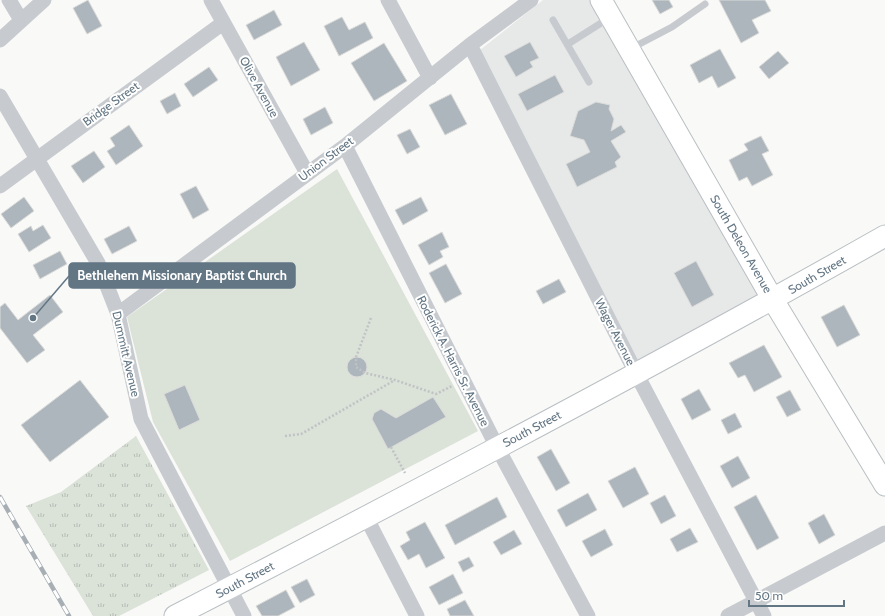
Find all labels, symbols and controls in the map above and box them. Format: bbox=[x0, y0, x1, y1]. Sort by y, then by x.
street label: Olive Avenue bbox=[237, 54, 282, 120]
street label: Bridge Street bbox=[80, 78, 142, 129]
street label: Union Street bbox=[295, 133, 356, 184]
street label: South Deleon Avenue bbox=[707, 192, 776, 296]
street label: South Street bbox=[785, 252, 848, 297]
callout: Bethlehem Missionary Baptist Church bbox=[69, 263, 295, 288]
text: Bethlehem Missionary Baptist Church bbox=[77, 267, 287, 283]
street label: Roderick A. Harris Sr. Avenue bbox=[414, 293, 493, 429]
street label: Wager Avenue bbox=[592, 296, 639, 368]
street label: Dummitt Avenue bbox=[109, 310, 144, 398]
street label: South Street bbox=[500, 407, 564, 450]
street label: South Street bbox=[213, 558, 277, 601]
scale bar bbox=[749, 582, 844, 608]
text: 50 m bbox=[755, 588, 783, 603]

